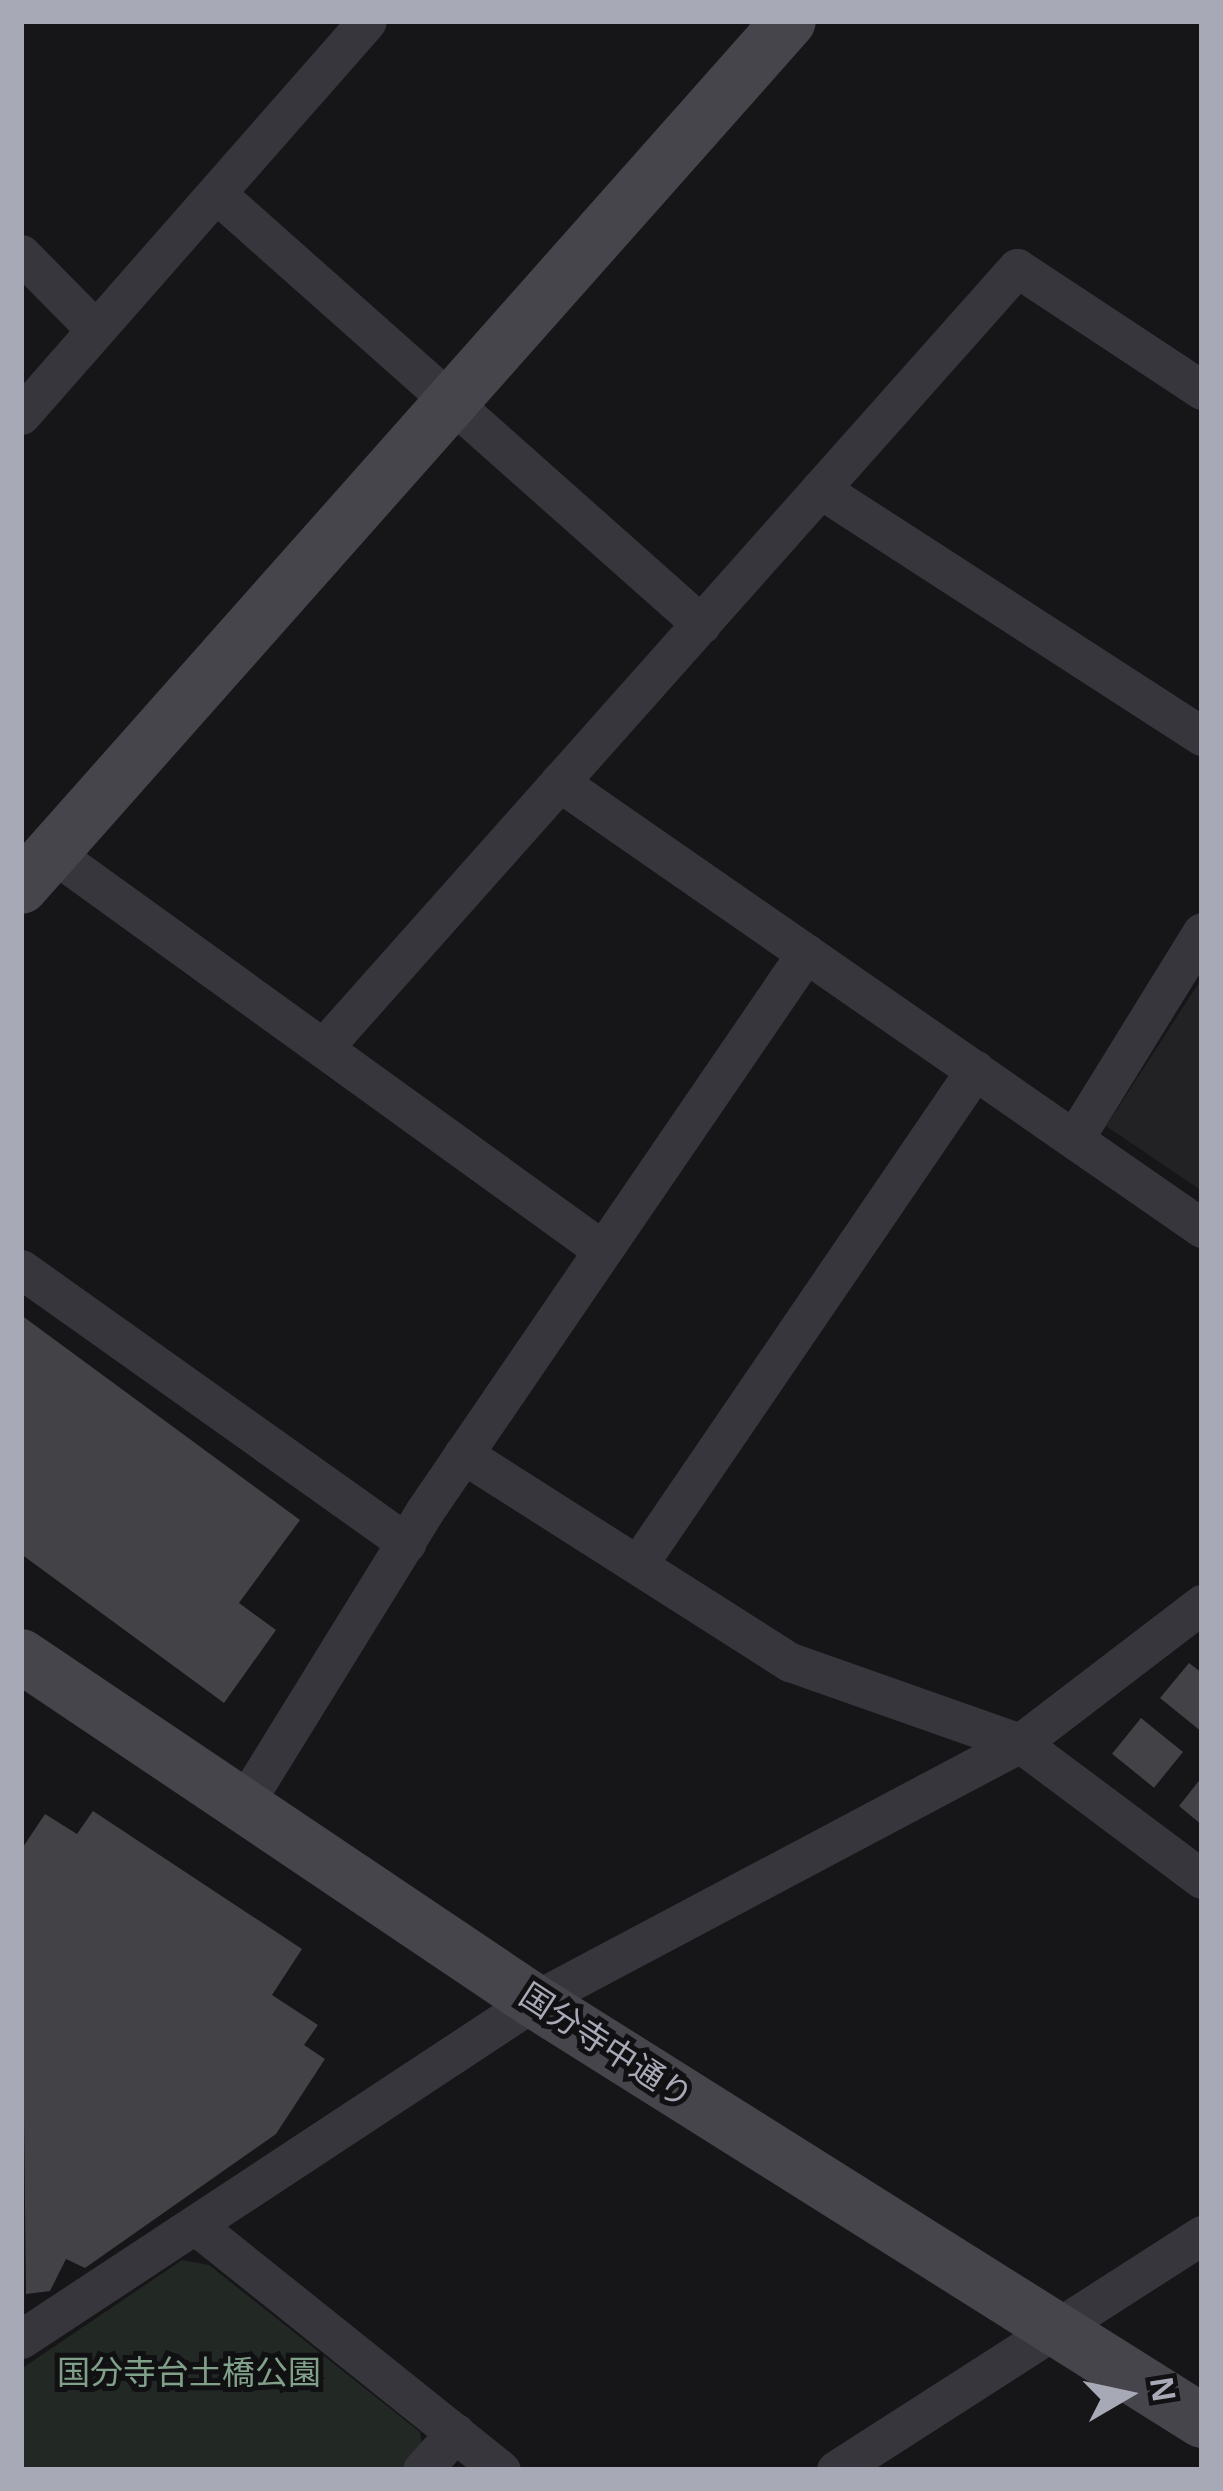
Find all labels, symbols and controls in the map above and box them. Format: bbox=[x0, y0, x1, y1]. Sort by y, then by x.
street label: 国分寺中通り bbox=[512, 1975, 700, 2117]
north arrow bbox=[1067, 2335, 1187, 2455]
park label: 国分寺台土橋公園 bbox=[57, 2353, 321, 2393]
text: N bbox=[1143, 2375, 1183, 2404]

